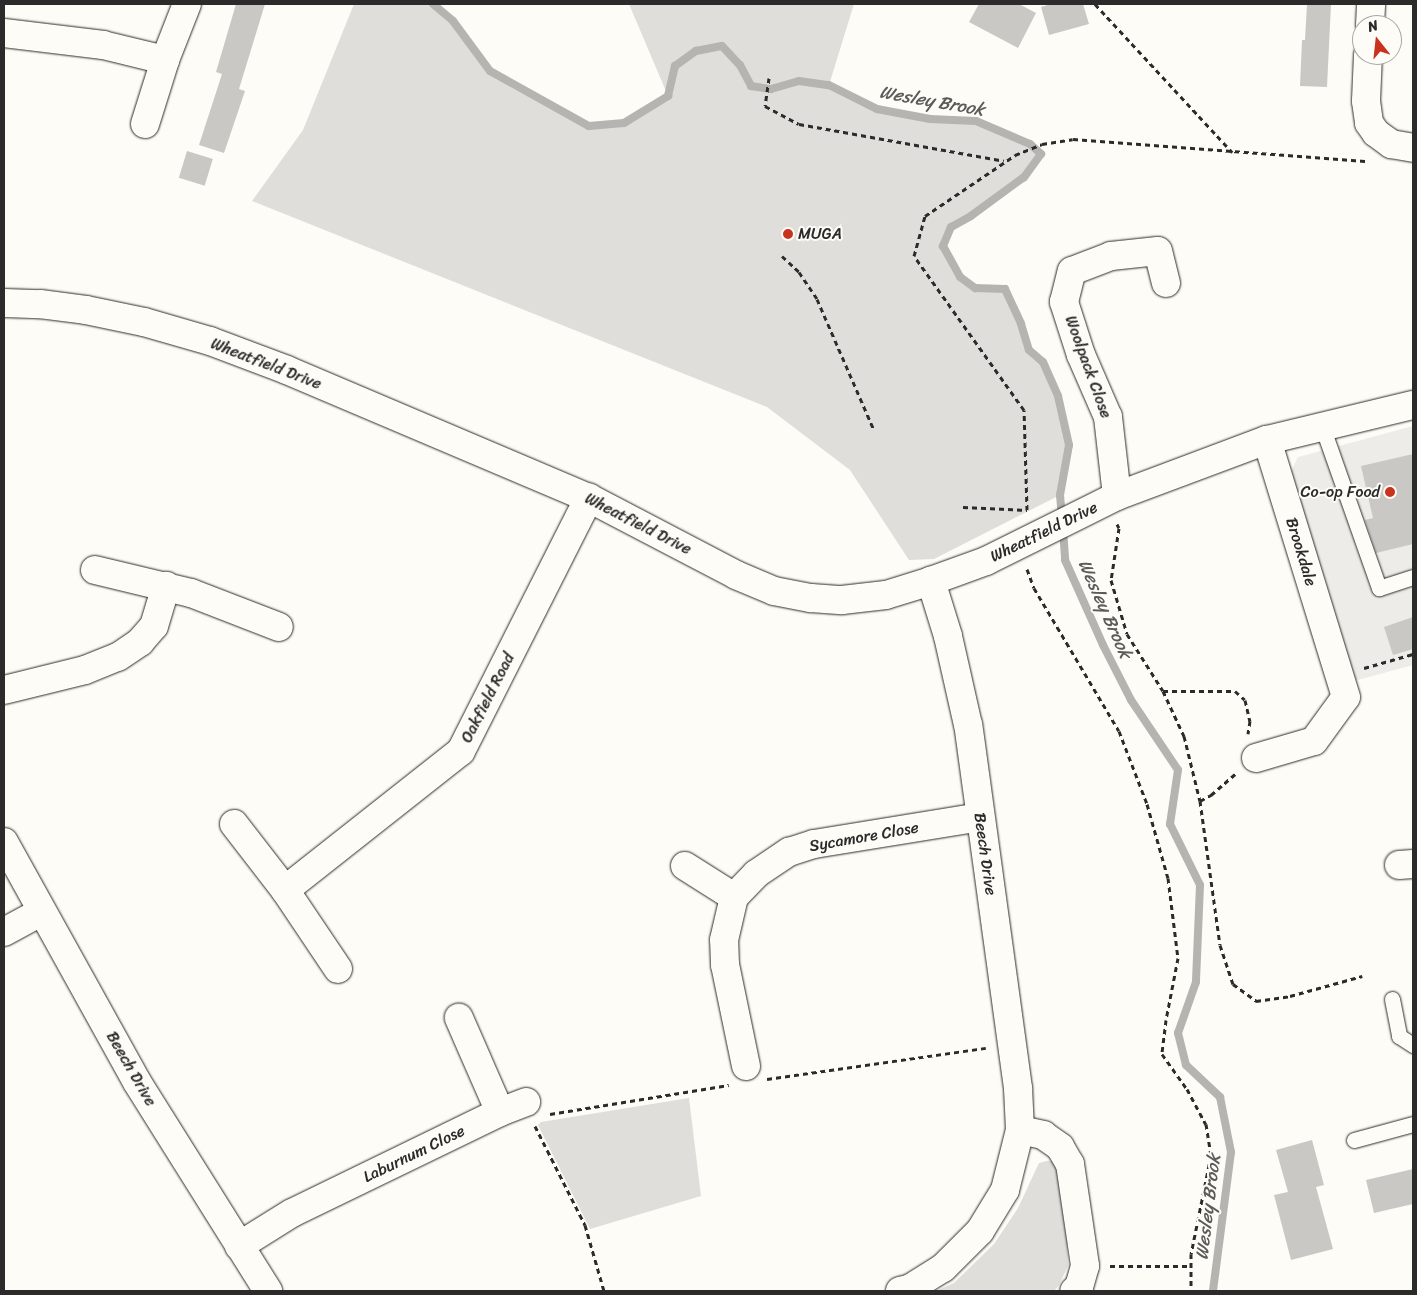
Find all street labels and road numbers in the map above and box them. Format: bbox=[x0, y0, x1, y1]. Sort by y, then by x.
street label: Woolpack Close bbox=[1060, 313, 1116, 421]
street label: Wheatfield Drive bbox=[208, 334, 324, 394]
street label: Wheatfield Drive bbox=[582, 489, 694, 559]
street label: Wheatfield Drive bbox=[987, 498, 1101, 566]
street label: Brookdale bbox=[1281, 515, 1321, 589]
street label: Oakfield Road bbox=[457, 650, 519, 746]
street label: Beech Drive bbox=[970, 811, 1000, 897]
street label: Sycamore Close bbox=[807, 818, 921, 856]
street label: Beech Drive bbox=[102, 1028, 160, 1110]
street label: Laburnum Close bbox=[360, 1121, 468, 1187]

